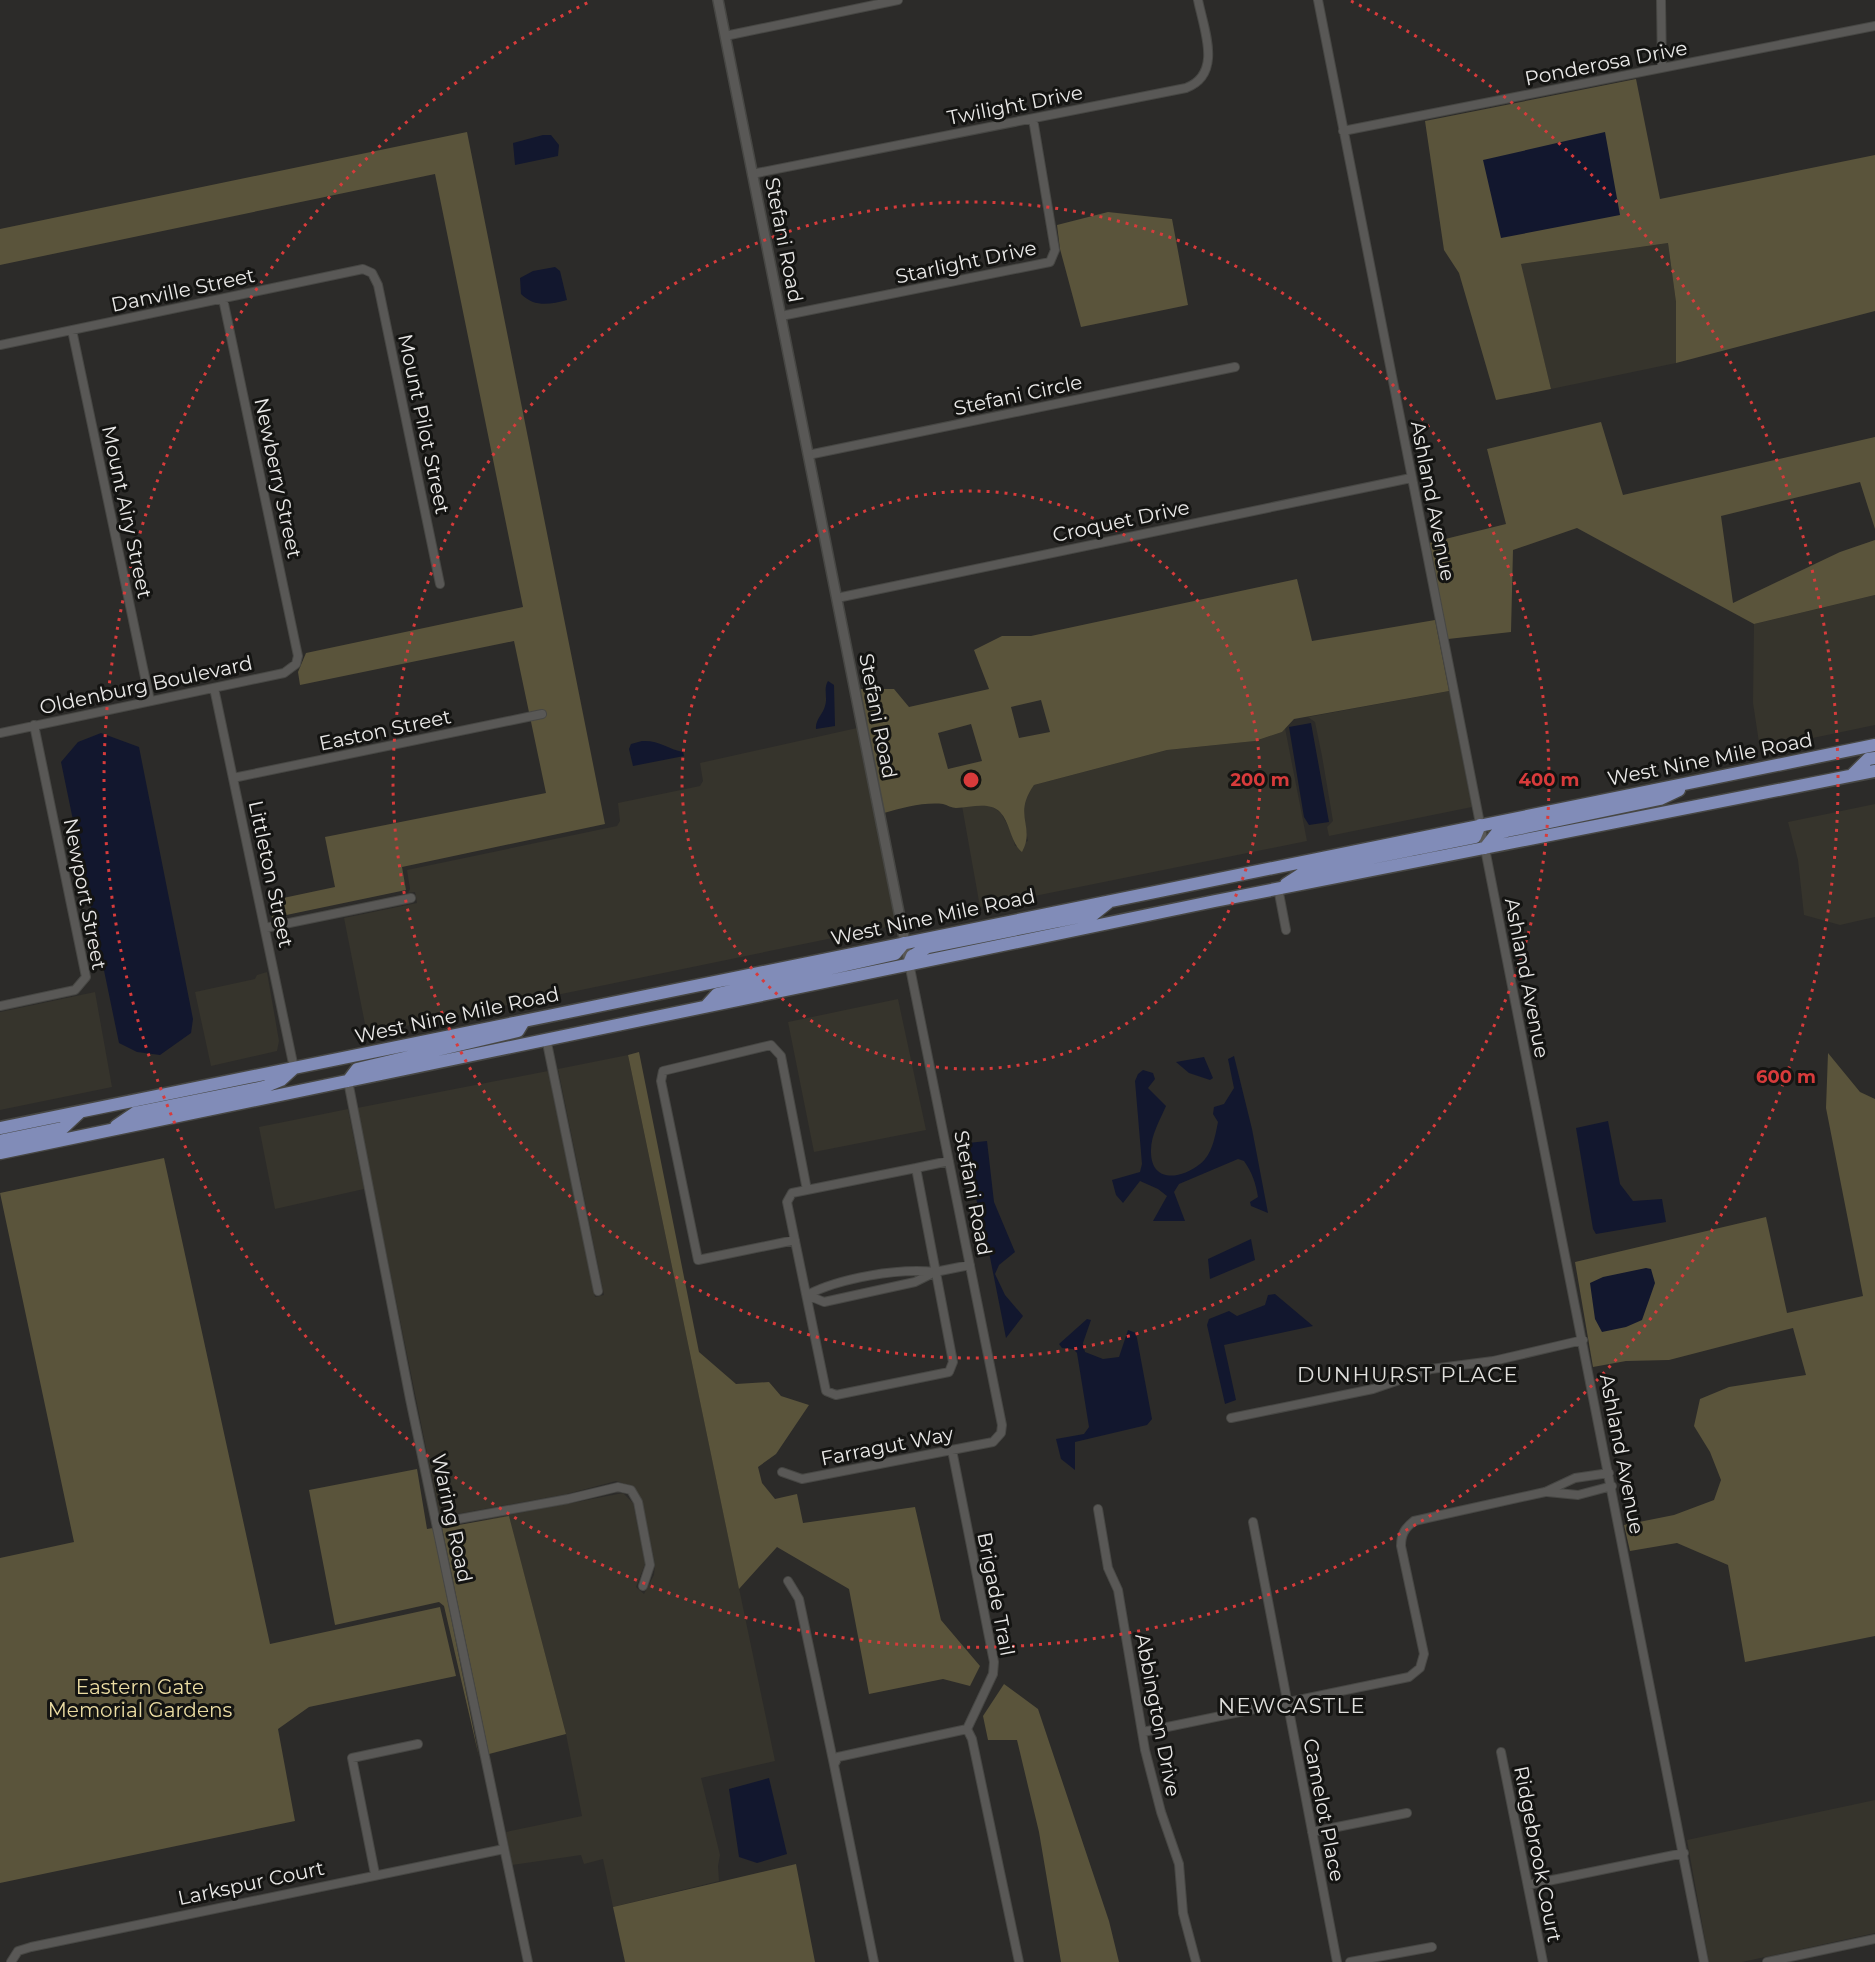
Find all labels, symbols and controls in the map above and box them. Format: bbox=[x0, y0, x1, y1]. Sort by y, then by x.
street label: Ponderosa Drive bbox=[1523, 35, 1689, 91]
street label: Twilight Drive bbox=[945, 80, 1085, 130]
street label: Stefani Road bbox=[760, 175, 808, 305]
street label: Starlight Drive bbox=[893, 235, 1039, 289]
street label: Danville Street bbox=[109, 263, 257, 317]
street label: Mount Pilot Street bbox=[393, 332, 455, 516]
street label: Stefani Circle bbox=[952, 370, 1084, 420]
street label: Newberry Street bbox=[249, 395, 307, 561]
street label: Ashland Avenue bbox=[1406, 419, 1460, 583]
street label: Mount Airy Street bbox=[97, 423, 157, 601]
street label: Croquet Drive bbox=[1050, 495, 1192, 547]
street label: Oldenburg Boulevard bbox=[37, 651, 255, 719]
street label: Stefani Road bbox=[854, 651, 902, 781]
street label: Easton Street bbox=[317, 704, 453, 756]
street label: West Nine Mile Road bbox=[1605, 727, 1815, 791]
text: 200 m bbox=[1230, 769, 1290, 791]
text: 400 m bbox=[1519, 769, 1579, 791]
centre of rings bbox=[961, 770, 981, 790]
street label: Littleton Street bbox=[244, 798, 298, 950]
street label: Newport Street bbox=[59, 816, 111, 972]
street label: West Nine Mile Road bbox=[829, 884, 1037, 950]
street label: Ashland Avenue bbox=[1500, 896, 1554, 1060]
street label: West Nine Mile Road bbox=[353, 982, 561, 1048]
text: 600 m bbox=[1756, 1066, 1816, 1088]
street label: Stefani Road bbox=[949, 1128, 997, 1258]
district label: DUNHURST PLACE bbox=[1297, 1362, 1519, 1387]
street label: Ashland Avenue bbox=[1595, 1372, 1649, 1536]
street label: Farragut Way bbox=[819, 1421, 956, 1471]
street label: Waring Road bbox=[427, 1451, 477, 1585]
street label: Brigade Trail bbox=[972, 1530, 1020, 1658]
street label: Abbington Drive bbox=[1130, 1631, 1186, 1799]
park label: Eastern Gate Memorial Gardens bbox=[48, 1675, 233, 1722]
district label: NEWCASTLE bbox=[1218, 1693, 1366, 1718]
street label: Camelot Place bbox=[1298, 1736, 1350, 1884]
street label: Ridgebrook Court bbox=[1509, 1764, 1567, 1944]
street label: Larkspur Court bbox=[176, 1856, 326, 1910]

